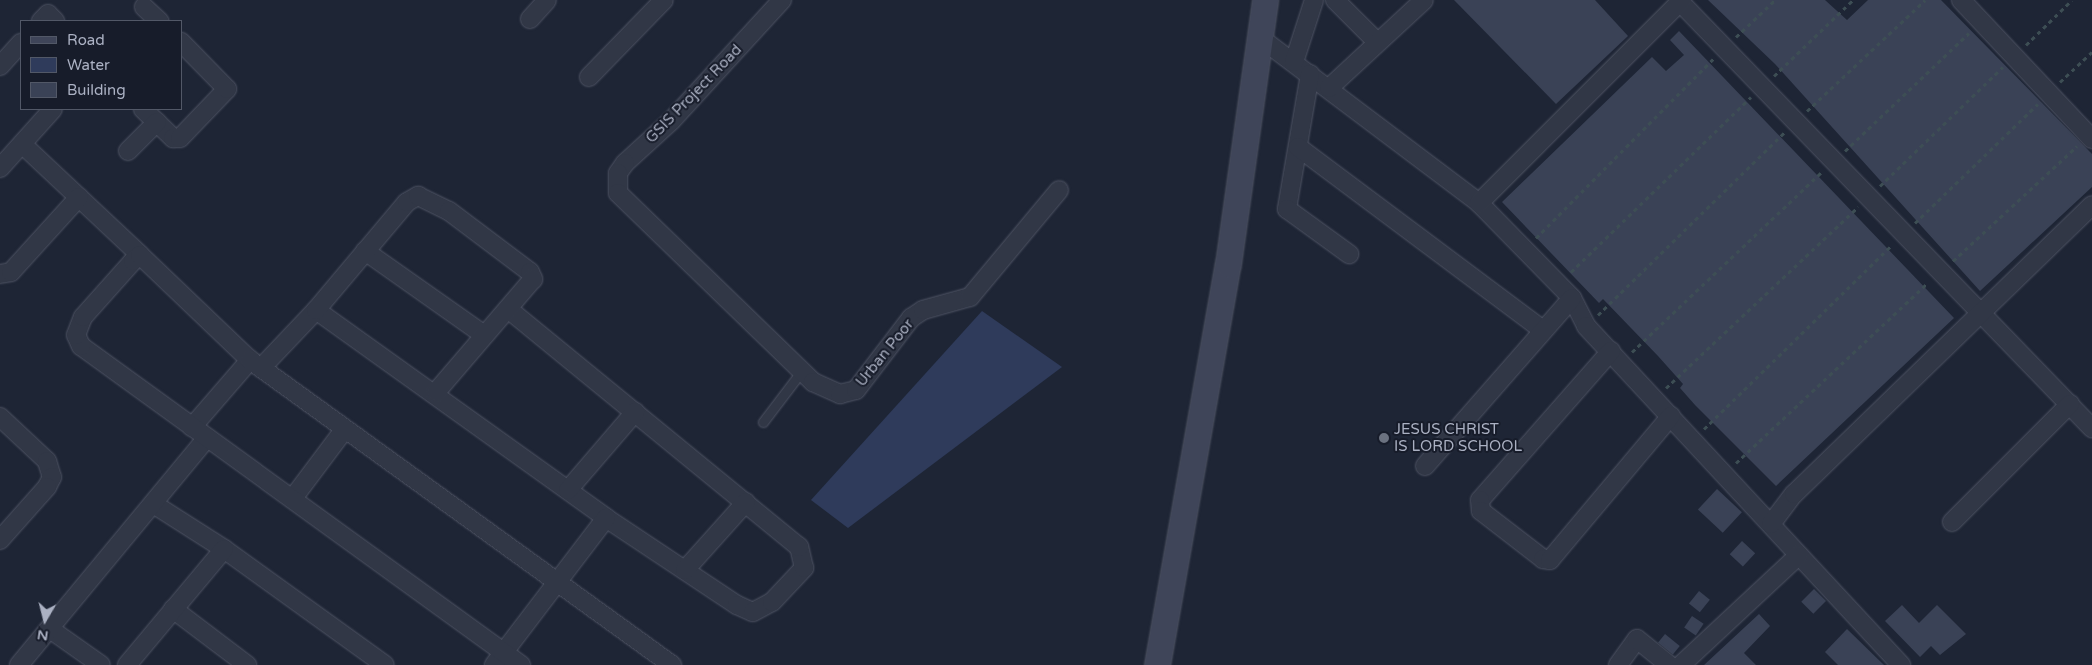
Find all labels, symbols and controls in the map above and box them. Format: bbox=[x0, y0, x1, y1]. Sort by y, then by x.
legend bbox=[20, 20, 182, 110]
text: Road bbox=[67, 31, 105, 49]
street label: GSIS Project Road bbox=[642, 41, 746, 147]
text: Water bbox=[67, 56, 110, 74]
text: Building bbox=[67, 81, 126, 99]
street label: Urban Poor bbox=[852, 316, 918, 390]
place label: JESUS CHRIST IS LORD SCHOOL bbox=[1394, 420, 1522, 455]
marker: JESUS CHRIST IS LORD SCHOOL bbox=[1378, 432, 1390, 444]
north arrow bbox=[20, 595, 70, 645]
text: N bbox=[36, 626, 50, 645]

